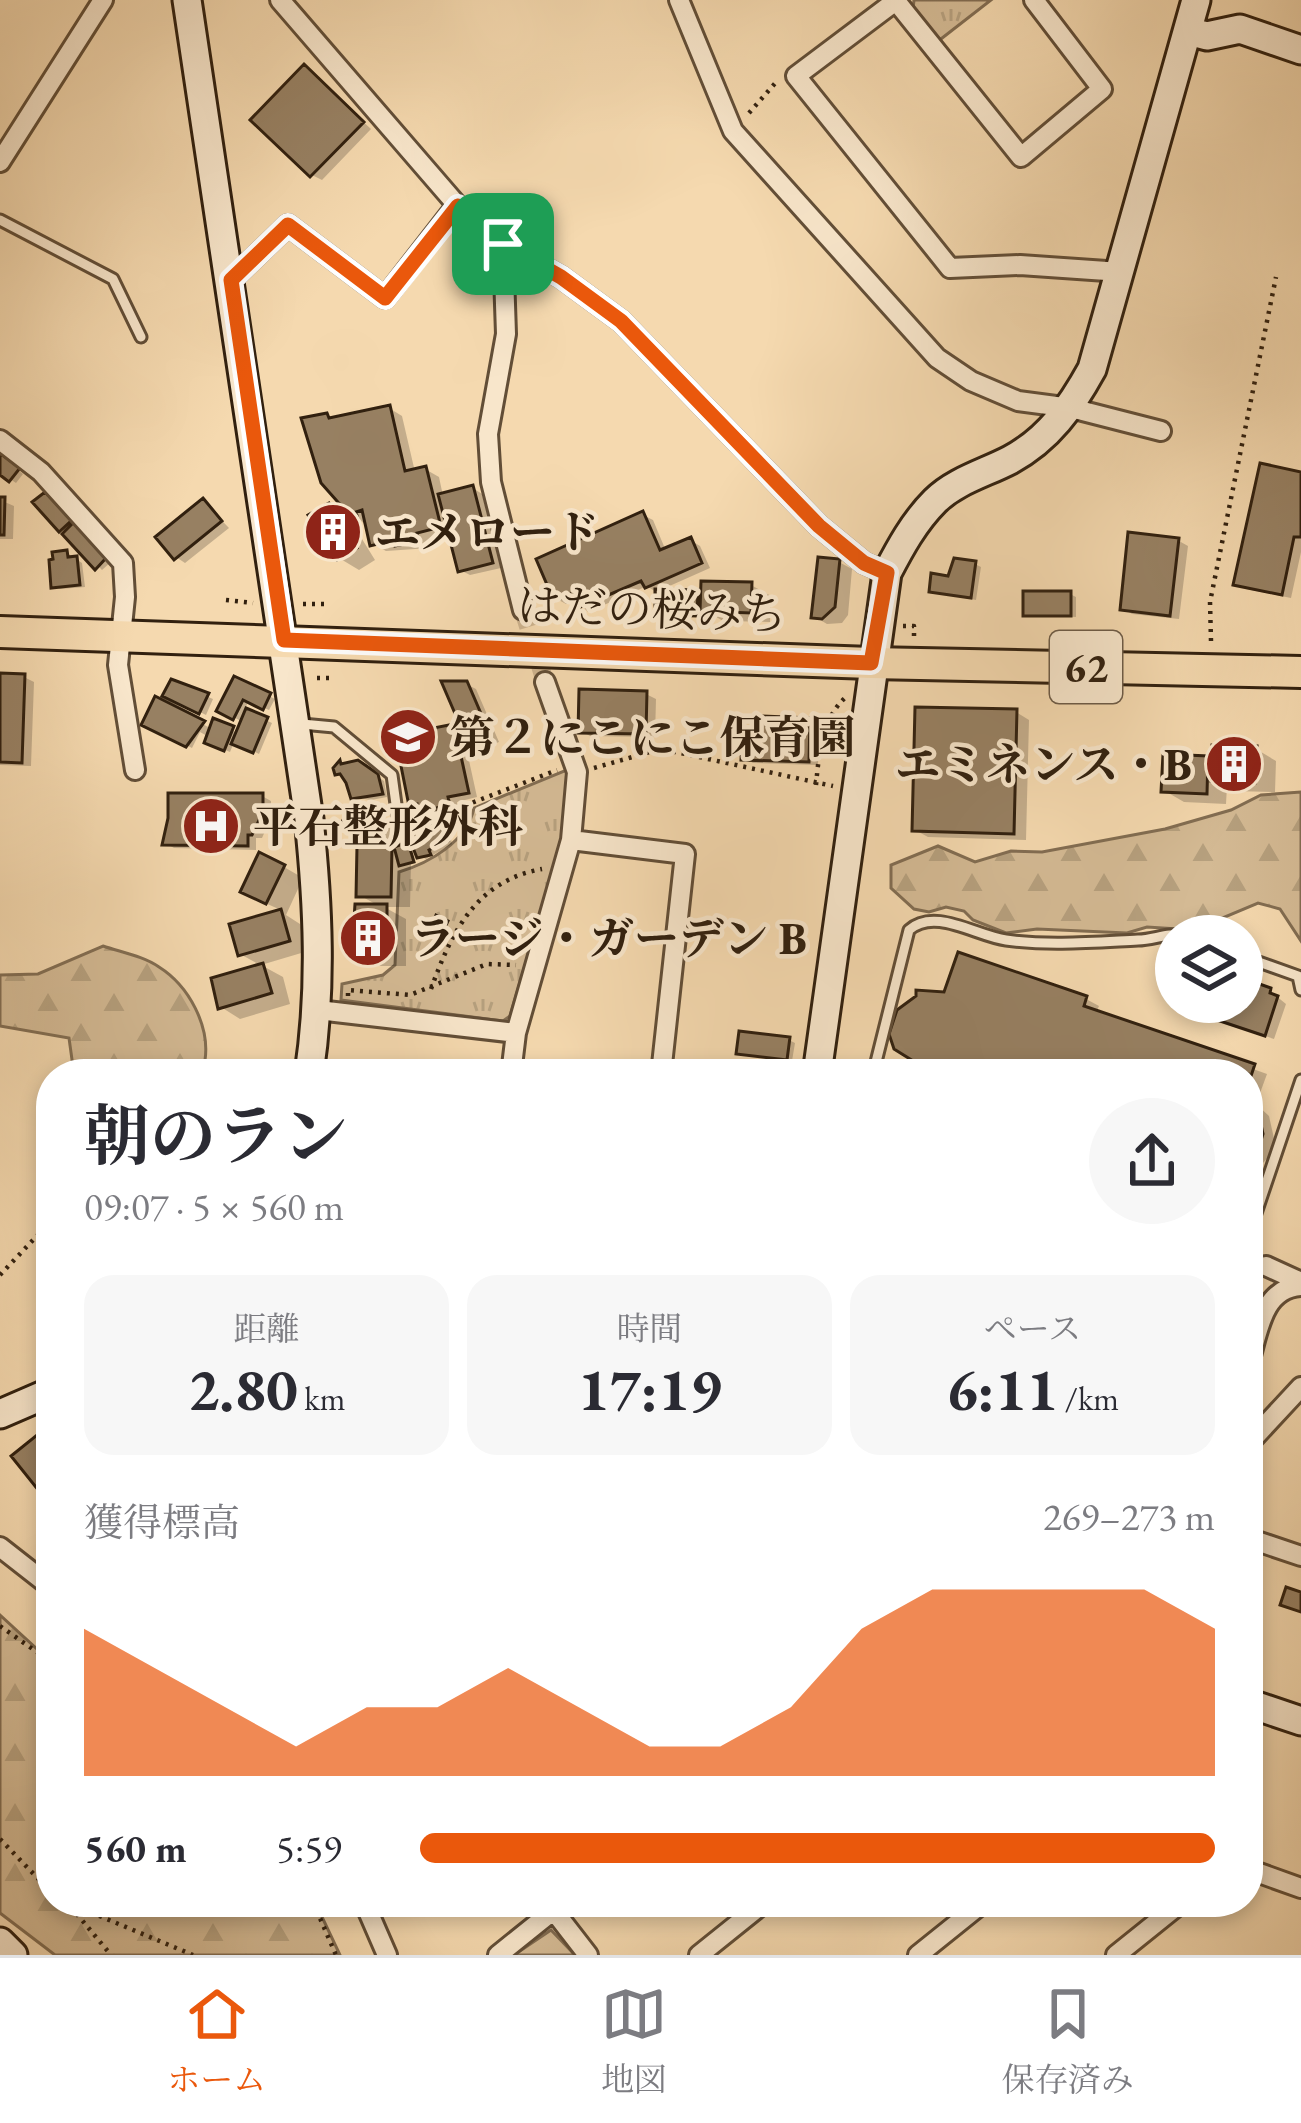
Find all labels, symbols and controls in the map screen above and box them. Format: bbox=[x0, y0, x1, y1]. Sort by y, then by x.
pin bbox=[452, 193, 554, 295]
icon: arrive bbox=[470, 211, 536, 277]
building icon: エメロード bbox=[302, 501, 364, 563]
place label: エメロード bbox=[375, 503, 600, 561]
street label: はだの桜みち bbox=[516, 575, 788, 643]
road number: 62 bbox=[1050, 631, 1122, 703]
school or university icon: 第２にこにこ保育園 bbox=[377, 706, 439, 768]
place label: 第２にこにこ保育園 bbox=[450, 708, 855, 766]
building icon: エミネンス・B bbox=[1203, 733, 1265, 795]
place label: エミネンス・B bbox=[895, 735, 1192, 793]
hospital icon: 平石整形外科 bbox=[180, 795, 242, 857]
place label: 平石整形外科 bbox=[253, 797, 523, 855]
building icon: ラージ・ガーデン B bbox=[337, 907, 399, 969]
place label: ラージ・ガーデン B bbox=[410, 909, 807, 967]
map controls bbox=[1155, 915, 1263, 1023]
button: layers bbox=[1155, 915, 1263, 1023]
text: 朝のラン bbox=[84, 1093, 348, 1179]
button: share bbox=[1089, 1098, 1215, 1224]
text: 09:07 · 5 × 560 m bbox=[84, 1181, 344, 1232]
text: 距離 bbox=[234, 1307, 300, 1350]
text: 時間 bbox=[617, 1307, 683, 1350]
text: ペース bbox=[984, 1307, 1081, 1350]
text: 2.80 bbox=[188, 1350, 298, 1428]
text: 17:19 bbox=[578, 1350, 721, 1428]
text: 6:11 bbox=[946, 1350, 1058, 1428]
text: km bbox=[298, 1377, 345, 1420]
text: /km bbox=[1058, 1377, 1119, 1420]
text: 269–273 m bbox=[1043, 1491, 1215, 1542]
text: 獲得標高 bbox=[84, 1497, 240, 1548]
text: 560 m bbox=[84, 1823, 187, 1874]
text: 5:59 bbox=[276, 1823, 342, 1874]
tab: ホーム bbox=[167, 1981, 266, 2101]
tab: 地図 bbox=[601, 1981, 667, 2101]
tab: 保存済み bbox=[1002, 1981, 1134, 2101]

